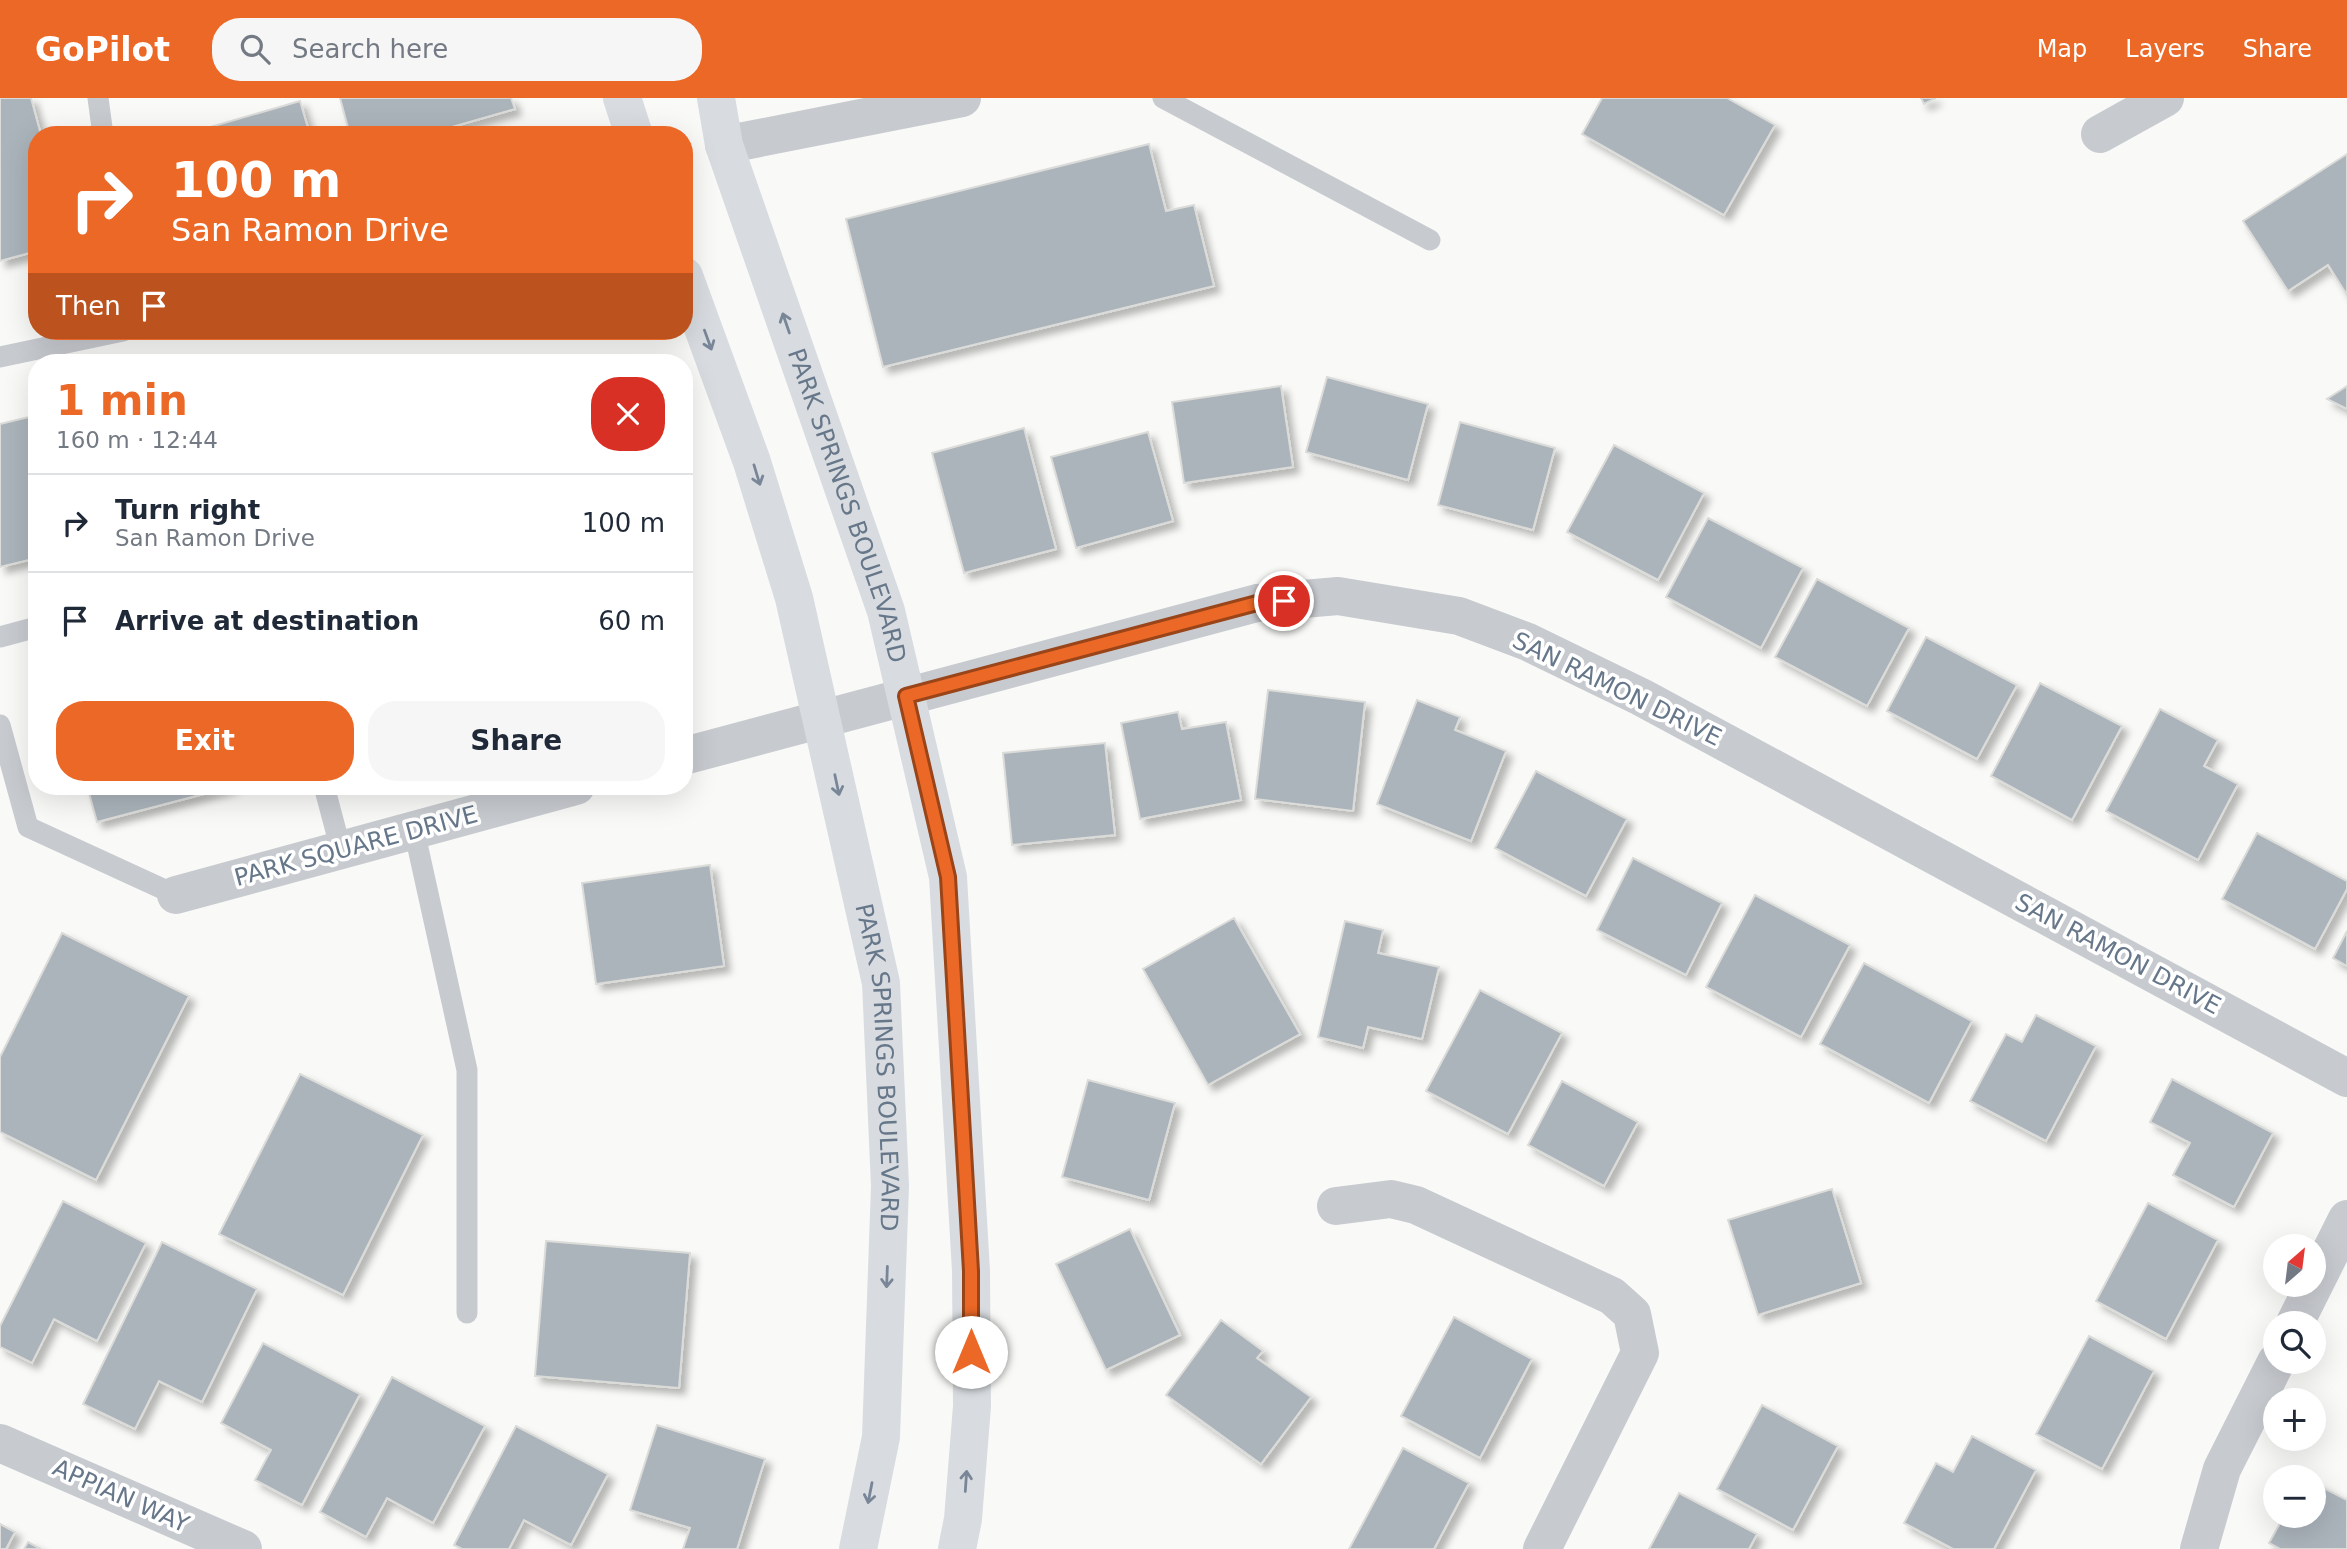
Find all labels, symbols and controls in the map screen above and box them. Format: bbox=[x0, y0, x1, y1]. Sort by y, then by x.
search box bbox=[212, 18, 702, 81]
text: GoPilot bbox=[35, 30, 170, 69]
icon: search bbox=[236, 30, 274, 68]
text: Search here bbox=[292, 34, 448, 64]
text: Map bbox=[2037, 35, 2087, 63]
text: Layers bbox=[2125, 35, 2205, 63]
text: Share bbox=[2243, 35, 2312, 63]
text: 100 m bbox=[171, 152, 341, 209]
icon: right bbox=[56, 154, 147, 245]
text: San Ramon Drive bbox=[171, 211, 449, 249]
icon: arrive bbox=[135, 287, 173, 325]
text: Then bbox=[56, 291, 121, 321]
one-way arrow bbox=[779, 313, 791, 335]
one-way arrow bbox=[702, 328, 715, 350]
street label: PARK SPRINGS BOULEVARD bbox=[782, 345, 912, 666]
text: 1 min bbox=[56, 376, 188, 425]
button: close bbox=[591, 377, 665, 451]
text: 160 m · 12:44 bbox=[56, 427, 218, 453]
one-way arrow bbox=[751, 464, 764, 486]
text: Turn right bbox=[115, 495, 260, 525]
icon: right bbox=[56, 504, 94, 542]
text: 100 m bbox=[582, 508, 665, 538]
text: San Ramon Drive bbox=[115, 525, 315, 551]
pin bbox=[1254, 571, 1314, 631]
icon: arrive bbox=[1265, 582, 1303, 620]
icon: arrive bbox=[56, 602, 94, 640]
text: Arrive at destination bbox=[115, 606, 419, 636]
text: 60 m bbox=[598, 606, 665, 636]
street label: SAN RAMON DRIVE bbox=[1508, 626, 1726, 752]
button: Exit bbox=[56, 701, 354, 781]
button: Share bbox=[368, 701, 665, 781]
one-way arrow bbox=[831, 773, 845, 796]
street label: PARK SQUARE DRIVE bbox=[231, 800, 481, 892]
street label: SAN RAMON DRIVE bbox=[2010, 888, 2226, 1020]
street label: PARK SPRINGS BOULEVARD bbox=[849, 901, 904, 1232]
north arrow bbox=[2263, 1234, 2326, 1297]
map controls bbox=[2263, 1234, 2326, 1528]
one-way arrow bbox=[880, 1265, 893, 1288]
button: search bbox=[2263, 1311, 2326, 1374]
position arrow bbox=[934, 1315, 1008, 1389]
button: + bbox=[2263, 1388, 2326, 1451]
street label: APPIAN WAY bbox=[49, 1454, 194, 1539]
button: − bbox=[2263, 1465, 2326, 1528]
one-way arrow bbox=[960, 1471, 973, 1493]
one-way arrow bbox=[862, 1481, 876, 1504]

